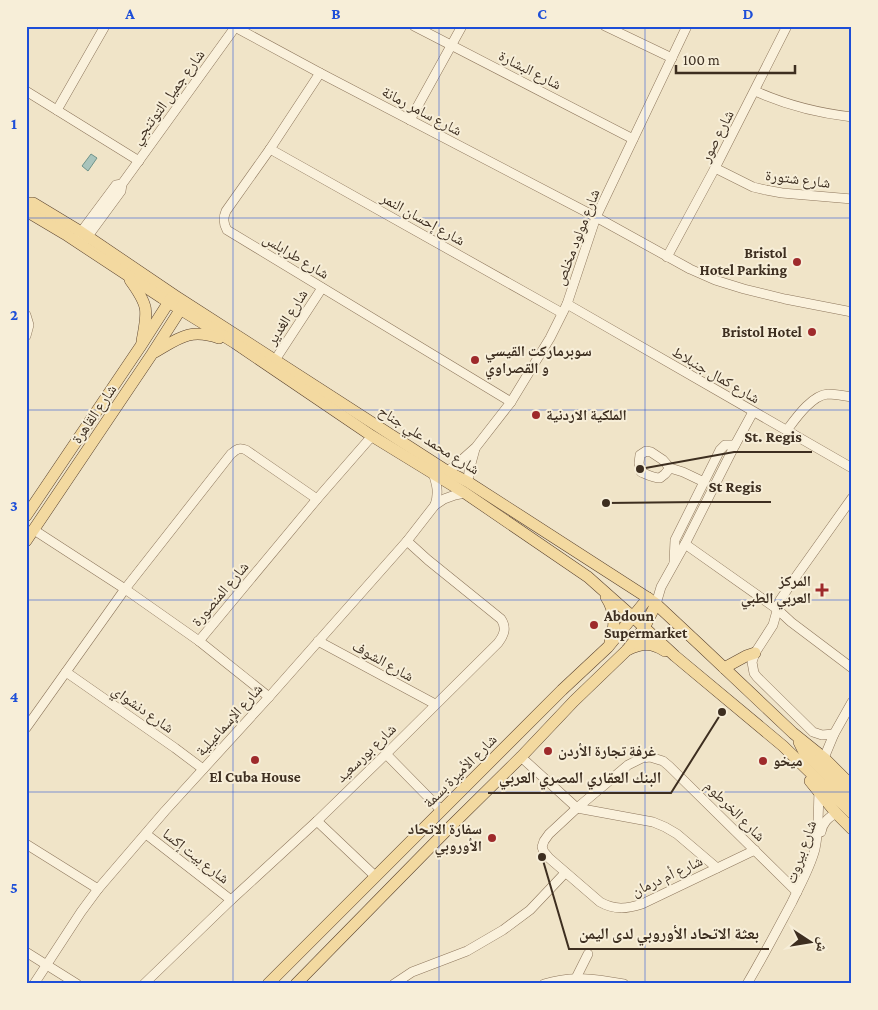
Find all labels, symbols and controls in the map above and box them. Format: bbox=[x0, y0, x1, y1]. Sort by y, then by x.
text: A bbox=[124, 5, 135, 22]
text: B bbox=[331, 5, 341, 22]
text: C bbox=[537, 5, 547, 22]
text: D bbox=[742, 5, 754, 22]
scale bar bbox=[676, 42, 794, 74]
street label: شارع جميل التوتنجي bbox=[128, 46, 211, 150]
street label: شارع البشارة bbox=[495, 47, 564, 94]
text: 100 m bbox=[683, 52, 720, 68]
street label: شارع سامر رمانة bbox=[378, 83, 465, 141]
street label: شارع صور bbox=[697, 107, 739, 166]
text: 1 bbox=[11, 115, 17, 132]
street label: شارع شتورة bbox=[764, 167, 832, 193]
street label: شارع مولود مخلص bbox=[551, 187, 605, 288]
street label: شارع إحسان النمر bbox=[377, 189, 468, 250]
street label: شارع طرابلس bbox=[259, 230, 332, 284]
place label: Bristol Hotel Parking bbox=[700, 245, 788, 278]
marker: Bristol Hotel Parking bbox=[791, 256, 803, 268]
street label: شارع الغدير bbox=[263, 286, 313, 350]
text: 2 bbox=[10, 306, 18, 323]
place label: Bristol Hotel bbox=[722, 324, 803, 340]
marker: Bristol Hotel bbox=[806, 326, 818, 338]
place label: سوبرماركت القيسي و القصراوي bbox=[485, 343, 592, 380]
street label: شارع كمال جنبلاط bbox=[668, 344, 763, 408]
marker: سوبرماركت القيسي و القصراوي bbox=[469, 354, 481, 366]
street label: شارع القاهرة bbox=[68, 381, 121, 448]
street label: شارع محمد علي جناح bbox=[374, 403, 482, 481]
place label: الملكية الاردنية bbox=[546, 407, 627, 423]
marker: الملكية الاردنية bbox=[530, 409, 542, 421]
callout: St. Regis bbox=[734, 421, 812, 452]
text: St. Regis bbox=[744, 428, 802, 445]
callout: St Regis bbox=[698, 471, 771, 502]
text: St Regis bbox=[708, 478, 762, 495]
text: 3 bbox=[10, 497, 18, 514]
street label: شارع المنصورة bbox=[188, 558, 253, 631]
place label: المركز العربي الطبي bbox=[741, 573, 811, 610]
marker: المركز العربي الطبي bbox=[815, 583, 829, 597]
place label: Abdoun Supermarket bbox=[603, 608, 688, 641]
marker: Abdoun Supermarket bbox=[588, 619, 600, 631]
street label: شارع الشوف bbox=[349, 638, 417, 686]
street label: شارع الإسماعيلية bbox=[192, 681, 267, 761]
street label: شارع دنشواي bbox=[107, 682, 177, 739]
text: 4 bbox=[10, 688, 19, 705]
street label: شارع بورسعيد bbox=[333, 720, 401, 787]
street label: شارع الأميرة بسمة bbox=[420, 731, 501, 812]
place label: غرفة تجارة الأردن bbox=[558, 743, 656, 760]
marker: غرفة تجارة الأردن bbox=[542, 745, 554, 757]
place label: ميخو bbox=[773, 753, 803, 769]
marker: El Cuba House bbox=[249, 754, 261, 766]
marker: ميخو bbox=[757, 755, 769, 767]
callout: البنك العقاري المصري العربي bbox=[488, 762, 671, 793]
place label: El Cuba House bbox=[209, 769, 301, 785]
text: البنك العقاري المصري العربي bbox=[499, 769, 661, 790]
street label: شارع الخرطوم bbox=[700, 778, 768, 846]
street label: شارع بيروت bbox=[783, 818, 821, 886]
place label: سفارة الاتحاد الأوروبي bbox=[408, 821, 482, 858]
street label: شارع بيت إكسا bbox=[159, 825, 232, 888]
marker: سفارة الاتحاد الأوروبي bbox=[486, 832, 498, 844]
street label: شارع أم درمان bbox=[629, 852, 706, 901]
text: 5 bbox=[10, 879, 18, 896]
callout: بعثة الاتحاد الأوروبي لدى اليمن bbox=[569, 918, 769, 949]
north arrow bbox=[786, 918, 836, 968]
text: بعثة الاتحاد الأوروبي لدى اليمن bbox=[579, 925, 759, 946]
text: ش bbox=[812, 936, 832, 954]

